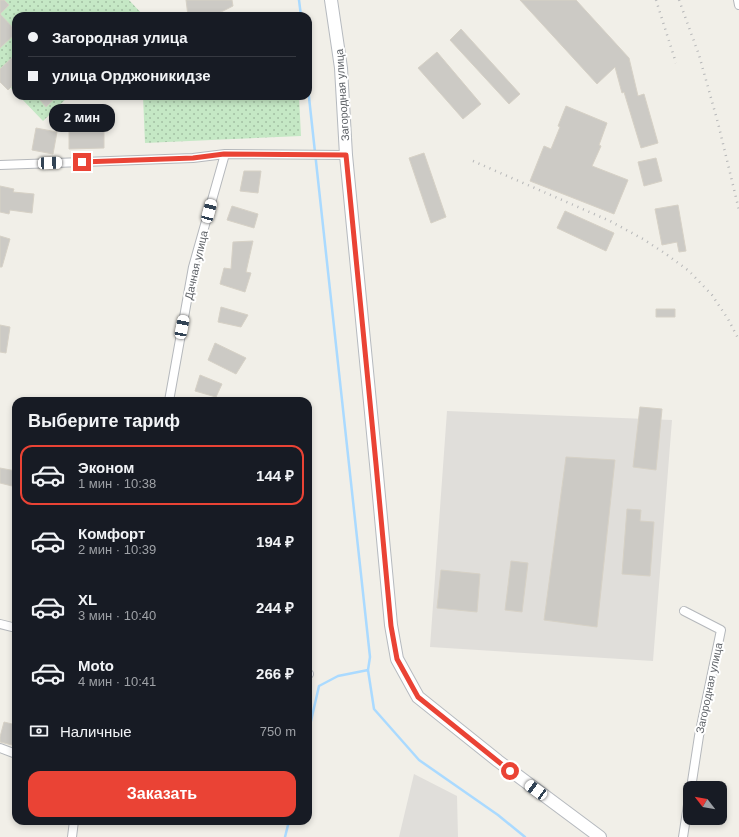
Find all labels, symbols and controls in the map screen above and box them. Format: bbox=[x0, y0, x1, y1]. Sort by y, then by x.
text: Загородная улица bbox=[52, 29, 188, 46]
street label: Загородная улица bbox=[333, 48, 351, 142]
text: улица Орджоникидзе bbox=[52, 67, 211, 84]
callout: 2 мин bbox=[49, 104, 115, 132]
text: 2 мин bbox=[64, 110, 100, 125]
route end bbox=[73, 153, 91, 171]
car bbox=[38, 157, 62, 169]
car bbox=[200, 198, 218, 224]
street label: Дачная улица bbox=[182, 228, 210, 301]
car bbox=[174, 314, 190, 340]
text: Выберите тариф bbox=[28, 411, 180, 431]
icon: car bbox=[30, 457, 66, 493]
text: Эконом bbox=[78, 459, 134, 476]
text: 144 ₽ bbox=[256, 467, 294, 484]
text: 1 мин · 10:38 bbox=[78, 476, 156, 491]
icon: car bbox=[30, 523, 66, 559]
text: Комфорт bbox=[78, 525, 145, 542]
text: 194 ₽ bbox=[256, 533, 294, 550]
text: 2 мин · 10:39 bbox=[78, 542, 156, 557]
icon: car bbox=[30, 589, 66, 625]
text: XL bbox=[78, 591, 97, 608]
text: 244 ₽ bbox=[256, 599, 294, 616]
text: 3 мин · 10:40 bbox=[78, 608, 156, 623]
street label: Загородная улица bbox=[694, 641, 725, 734]
icon: car bbox=[30, 655, 66, 691]
text: Moto bbox=[78, 657, 114, 674]
text: 266 ₽ bbox=[256, 665, 294, 682]
text: 4 мин · 10:41 bbox=[78, 674, 156, 689]
icon: cash bbox=[28, 720, 50, 742]
text: Наличные bbox=[60, 723, 132, 740]
text: 750 m bbox=[260, 724, 296, 739]
route start bbox=[501, 762, 519, 780]
button: Заказать bbox=[28, 771, 296, 817]
car bbox=[523, 778, 549, 802]
north arrow bbox=[683, 781, 727, 825]
map controls bbox=[683, 781, 727, 825]

